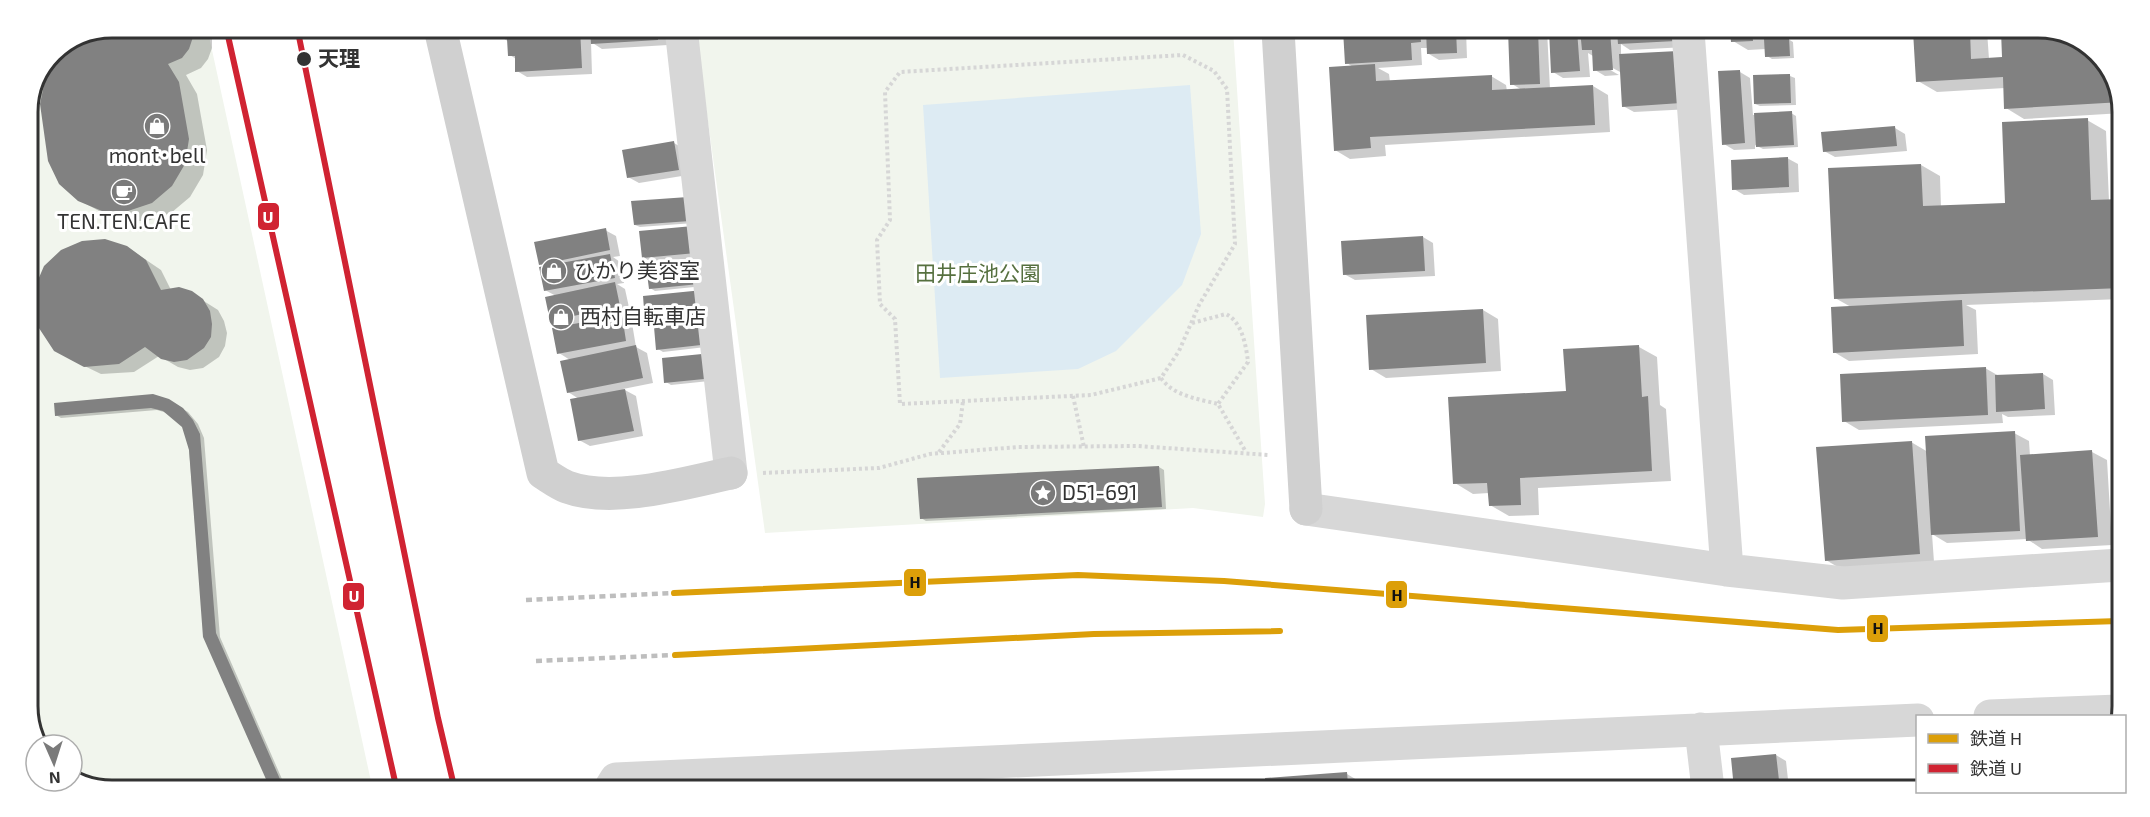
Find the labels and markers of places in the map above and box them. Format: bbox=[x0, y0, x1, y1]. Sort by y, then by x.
place label: 天理 bbox=[318, 45, 360, 70]
marker: 天理 bbox=[295, 50, 313, 68]
shop icon: mont･bell bbox=[142, 111, 172, 141]
place label: mont･bell bbox=[109, 142, 206, 167]
cafe icon: TEN.TEN.CAFE bbox=[109, 177, 139, 207]
place label: TEN.TEN.CAFE bbox=[57, 208, 191, 233]
shop icon: ひかり美容室 bbox=[539, 256, 569, 286]
place label: ひかり美容室 bbox=[574, 257, 700, 282]
shop icon: 西村自転車店 bbox=[546, 302, 576, 332]
place label: 西村自転車店 bbox=[580, 303, 706, 328]
place icon: D51-691 bbox=[1028, 478, 1058, 508]
place label: D51-691 bbox=[1062, 479, 1137, 504]

